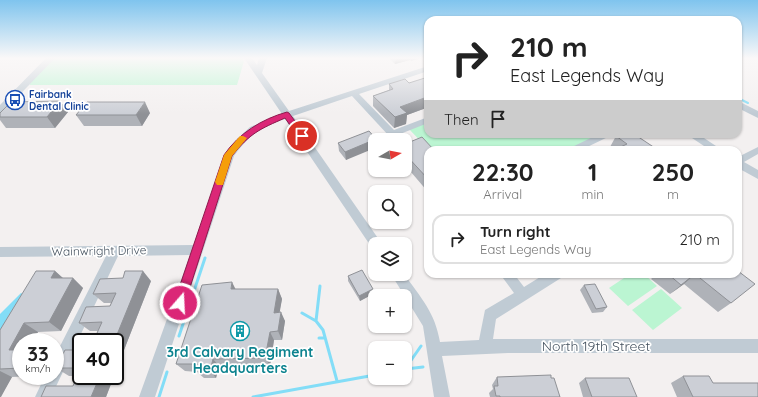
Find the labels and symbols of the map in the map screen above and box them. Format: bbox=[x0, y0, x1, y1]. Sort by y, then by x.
place label: Fairbank Dental Clinic bbox=[29, 88, 89, 113]
bus stop icon: Fairbank Dental Clinic bbox=[4, 89, 26, 111]
pin bbox=[285, 119, 319, 153]
north arrow bbox=[368, 133, 412, 177]
street label: Wainwright Drive bbox=[51, 242, 147, 259]
position arrow bbox=[159, 282, 201, 324]
building icon: 3rd Calvary Regiment Headquarters bbox=[229, 320, 251, 342]
speed limit sign: 40 bbox=[72, 333, 124, 385]
street label: North 19th Street bbox=[542, 337, 650, 355]
place label: 3rd Calvary Regiment Headquarters bbox=[166, 343, 314, 377]

